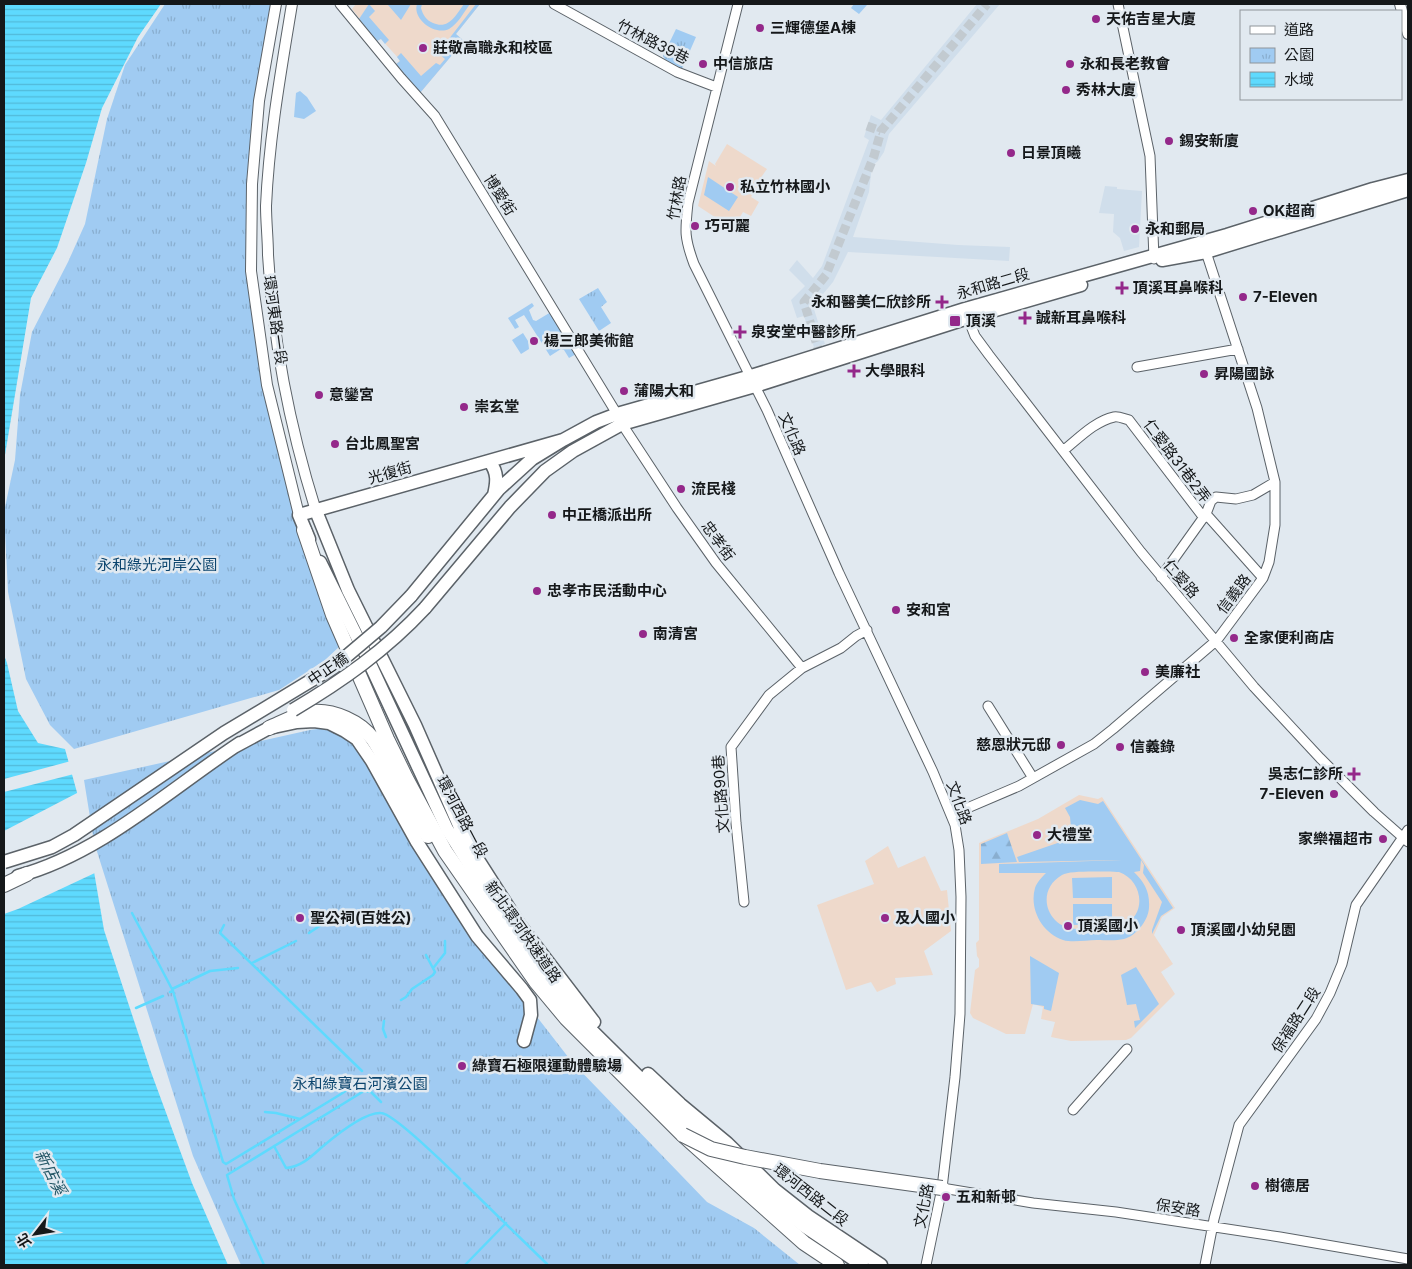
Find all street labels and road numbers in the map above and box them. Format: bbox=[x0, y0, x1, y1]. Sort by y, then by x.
street label: 竹林路39巷 bbox=[614, 15, 693, 68]
street label: 博愛街 bbox=[480, 171, 520, 219]
street label: 竹林路 bbox=[663, 174, 690, 222]
street label: 永和路二段 bbox=[954, 264, 1032, 303]
street label: 環河東路一段 bbox=[260, 274, 291, 366]
street label: 文化路 bbox=[775, 409, 810, 458]
street label: 仁愛路31巷2弄 bbox=[1140, 415, 1215, 506]
street label: 光復街 bbox=[366, 457, 414, 488]
street label: 忠孝街 bbox=[697, 517, 739, 564]
street label: 仁愛路 bbox=[1159, 555, 1203, 602]
street label: 信義路 bbox=[1212, 570, 1255, 617]
street label: 中正橋 bbox=[304, 648, 352, 689]
street label: 文化路90巷 bbox=[708, 754, 733, 834]
street label: 環河西路一段 bbox=[433, 773, 492, 861]
street label: 文化路 bbox=[943, 778, 976, 827]
street label: 新北環河快速道路 bbox=[481, 877, 566, 986]
street label: 保福路二段 bbox=[1267, 983, 1324, 1056]
street label: 環河西路二段 bbox=[770, 1159, 853, 1230]
street label: 文化路 bbox=[910, 1182, 937, 1230]
street label: 保安路 bbox=[1154, 1195, 1202, 1220]

